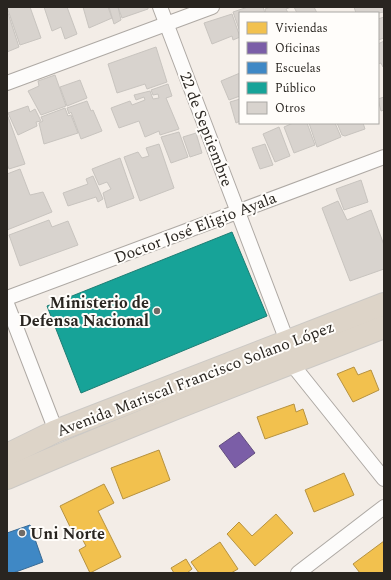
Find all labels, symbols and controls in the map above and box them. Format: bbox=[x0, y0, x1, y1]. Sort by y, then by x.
legend bbox=[239, 12, 379, 124]
text: Viviendas bbox=[275, 19, 328, 38]
text: Oficinas bbox=[275, 39, 320, 58]
text: Escuelas bbox=[275, 59, 321, 78]
street label: 22 de Septiembre bbox=[173, 68, 239, 190]
text: Público bbox=[275, 79, 316, 98]
text: Otros bbox=[275, 99, 305, 118]
street label: Doctor José Eligio Ayala bbox=[111, 186, 280, 270]
place label: Ministerio de Defensa Nacional bbox=[19, 291, 149, 333]
marker: Ministerio de Defensa Nacional bbox=[152, 306, 162, 316]
street label: Avenida Mariscal Francisco Solano López bbox=[53, 315, 338, 443]
place label: Uni Norte bbox=[30, 522, 105, 546]
marker: Uni Norte bbox=[17, 528, 27, 538]

